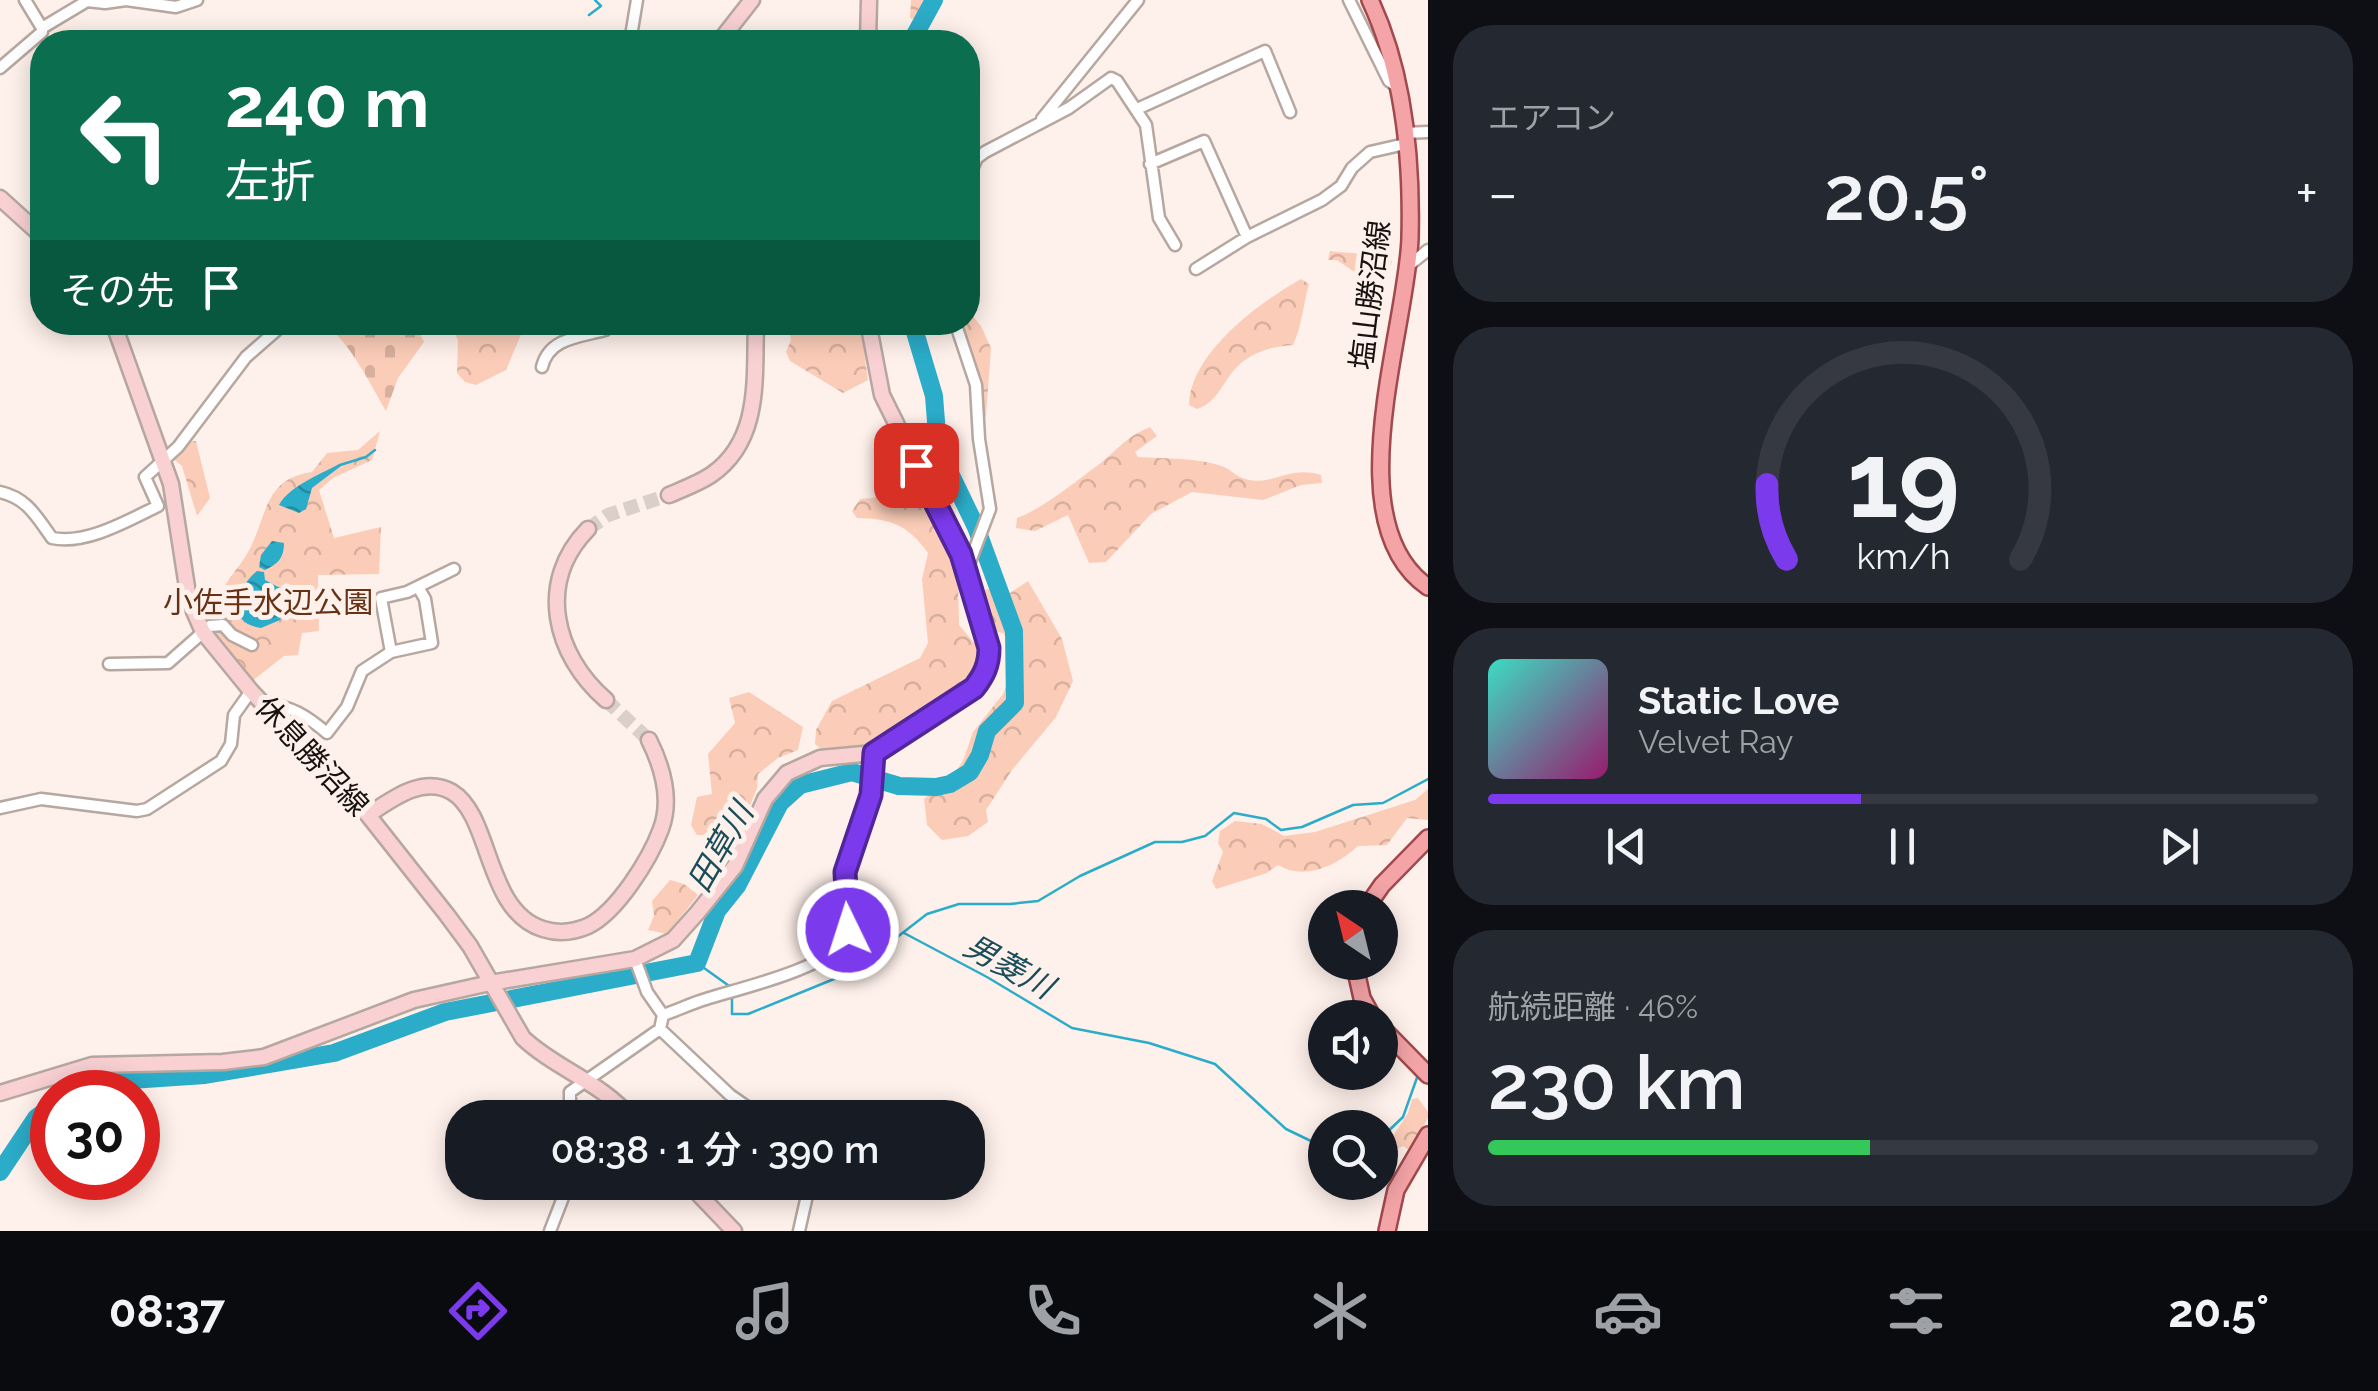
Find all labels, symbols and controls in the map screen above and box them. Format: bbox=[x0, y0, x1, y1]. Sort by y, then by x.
text: 240 m bbox=[225, 61, 429, 143]
icon: left bbox=[60, 70, 190, 200]
text: エアコン bbox=[1488, 99, 1616, 136]
text: 20.5° bbox=[1824, 149, 1989, 238]
text: 左折 bbox=[225, 155, 315, 208]
text: − bbox=[1488, 161, 1518, 226]
text: + bbox=[2295, 161, 2318, 226]
street label: 塩山勝沼線 bbox=[1343, 218, 1397, 372]
icon: arrive bbox=[194, 260, 249, 315]
text: その先 bbox=[60, 268, 174, 313]
text: 19 bbox=[1847, 419, 1959, 541]
pin bbox=[874, 423, 959, 508]
icon: arrive bbox=[889, 438, 944, 493]
text: km/h bbox=[1856, 535, 1950, 577]
park label: 小佐手水辺公園 bbox=[163, 585, 373, 620]
text: Static Love bbox=[1638, 678, 1839, 723]
street label: 休息勝沼線 bbox=[248, 689, 376, 823]
text: Velvet Ray bbox=[1638, 723, 1793, 760]
water label: 田草川 bbox=[680, 794, 762, 898]
icon: previous bbox=[1599, 819, 1654, 874]
icon: pause bbox=[1875, 819, 1930, 874]
icon: next bbox=[2152, 819, 2207, 874]
position arrow bbox=[796, 878, 900, 982]
north arrow bbox=[1308, 890, 1398, 980]
map controls bbox=[1308, 890, 1398, 1200]
water label: 男菱川 bbox=[958, 927, 1063, 1007]
text: 航続距離 · 46% bbox=[1488, 988, 1698, 1025]
button: sound bbox=[1308, 1000, 1398, 1090]
text: 230 km bbox=[1488, 1038, 1746, 1127]
speed limit sign: 30 bbox=[30, 1070, 160, 1200]
button: search bbox=[1308, 1110, 1398, 1200]
text: 08:38 · 1 分 · 390 m bbox=[551, 1127, 879, 1172]
icon: directions bbox=[443, 1276, 513, 1346]
icon: music bbox=[730, 1276, 800, 1346]
icon: phone bbox=[1018, 1276, 1088, 1346]
icon: climate bbox=[1305, 1276, 1375, 1346]
icon: car bbox=[1593, 1276, 1663, 1346]
icon: filters bbox=[1881, 1276, 1951, 1346]
text: 08:37 bbox=[109, 1285, 225, 1338]
text: 20.5° bbox=[2168, 1285, 2269, 1338]

